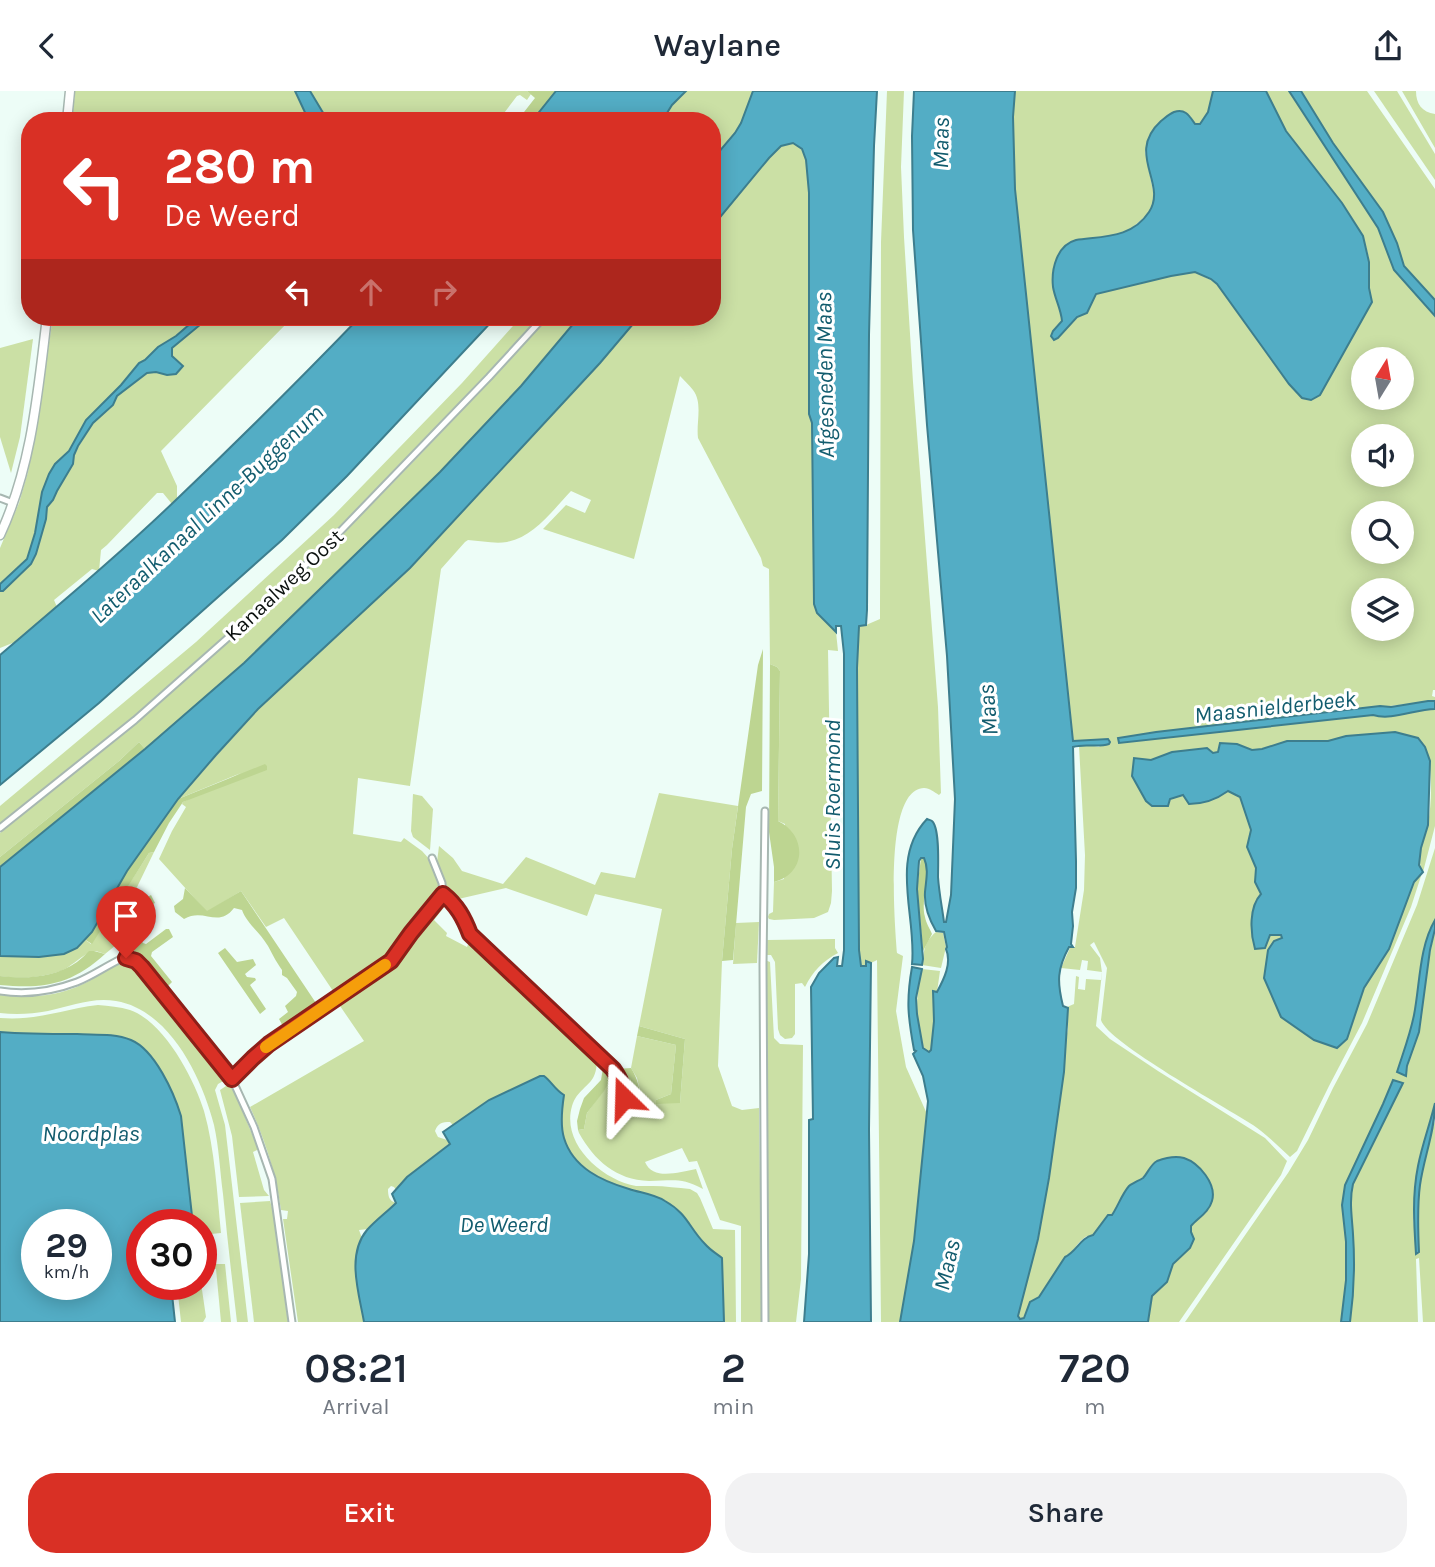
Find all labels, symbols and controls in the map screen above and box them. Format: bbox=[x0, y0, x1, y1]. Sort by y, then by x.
icon: back bbox=[28, 27, 66, 65]
text: Waylane bbox=[654, 27, 781, 64]
icon: share bbox=[1369, 27, 1407, 65]
water label: Maas bbox=[927, 117, 955, 169]
text: 280 m bbox=[164, 138, 315, 195]
icon: left bbox=[49, 140, 140, 231]
text: De Weerd bbox=[164, 197, 300, 234]
icon: left bbox=[279, 273, 317, 311]
icon: ahead bbox=[352, 273, 390, 311]
icon: right bbox=[425, 273, 463, 311]
water label: Afgesneden Maas bbox=[810, 291, 840, 458]
north arrow bbox=[1351, 347, 1414, 409]
map controls bbox=[1351, 347, 1414, 641]
water label: Lateraalkanaal Linne-Buggenum bbox=[85, 399, 329, 629]
button: sound bbox=[1351, 424, 1414, 487]
button: search bbox=[1351, 501, 1414, 564]
street label: Kanaalweg Oost bbox=[220, 524, 348, 646]
button: layers bbox=[1351, 578, 1414, 641]
water label: Maas bbox=[972, 683, 1004, 737]
water label: Maasnielderbeek bbox=[1193, 685, 1358, 729]
water label: Sluis Roermond bbox=[819, 720, 846, 870]
pin bbox=[96, 886, 156, 958]
icon: arrive bbox=[107, 897, 145, 935]
position arrow bbox=[587, 1061, 661, 1135]
water label: Noordplas bbox=[42, 1120, 140, 1147]
speed limit sign: 30 bbox=[126, 1209, 217, 1300]
water label: De Weerd bbox=[460, 1211, 548, 1238]
text: 29 bbox=[45, 1225, 88, 1266]
water label: Maas bbox=[928, 1237, 966, 1293]
text: km/h bbox=[44, 1261, 89, 1283]
text: 08:21 bbox=[304, 1343, 408, 1393]
text: 2 bbox=[721, 1343, 746, 1393]
text: 720 bbox=[1059, 1343, 1131, 1393]
text: Arrival bbox=[322, 1393, 390, 1420]
text: min bbox=[712, 1393, 755, 1420]
text: m bbox=[1084, 1393, 1106, 1420]
button: Exit bbox=[28, 1473, 711, 1553]
button: Share bbox=[725, 1473, 1407, 1553]

